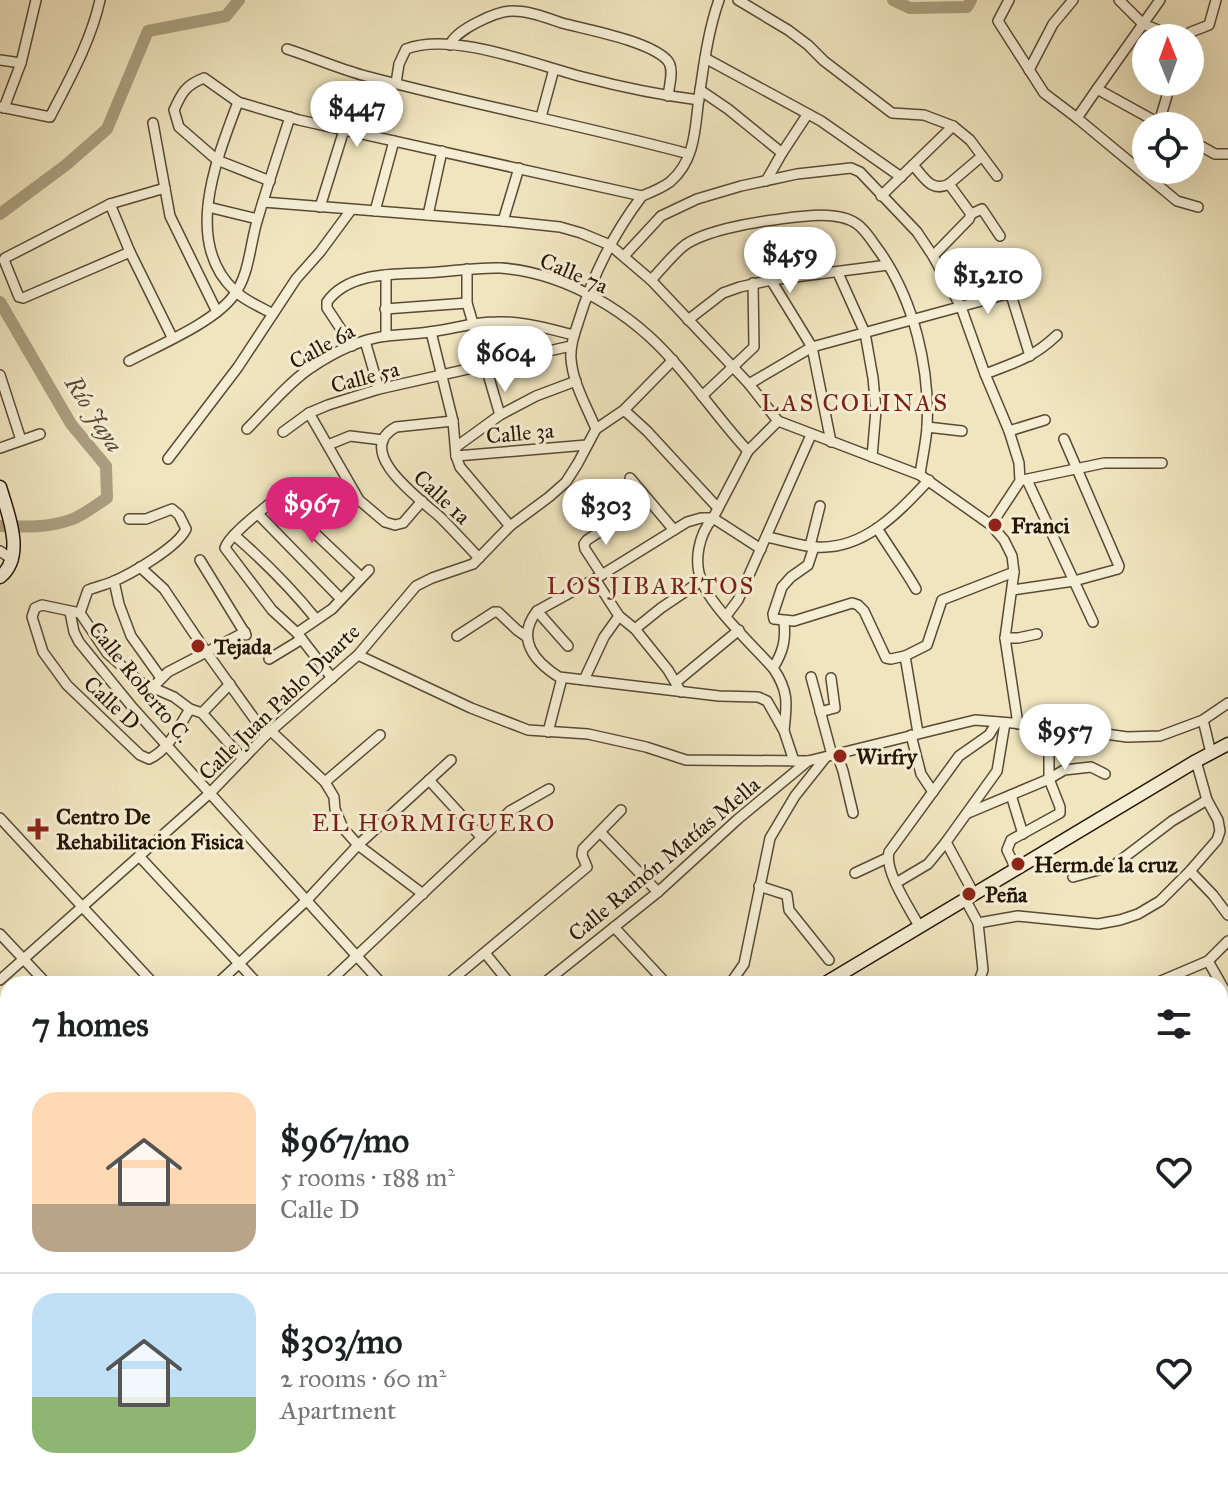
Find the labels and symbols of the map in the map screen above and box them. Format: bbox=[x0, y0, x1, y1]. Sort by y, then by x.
north arrow bbox=[1132, 24, 1204, 96]
pin: $447 bbox=[310, 81, 404, 149]
pin: $459 bbox=[743, 227, 837, 295]
street label: Calle 7a bbox=[536, 247, 613, 300]
pin: $1,210 bbox=[923, 248, 1053, 316]
street label: Calle 6a bbox=[285, 317, 360, 375]
pin: $604 bbox=[458, 326, 552, 394]
street label: Calle 5a bbox=[328, 355, 403, 399]
water label: Río Jaya bbox=[58, 369, 130, 458]
district label: LAS COLINAS bbox=[761, 388, 949, 418]
street label: Calle 3a bbox=[485, 417, 556, 449]
street label: Calle 1a bbox=[408, 464, 477, 531]
pin: $967 bbox=[265, 477, 359, 545]
pin: $303 bbox=[559, 479, 653, 547]
place label: Franci bbox=[1011, 512, 1071, 539]
marker: Franci bbox=[986, 516, 1004, 534]
district label: LOS JIBARITOS bbox=[547, 571, 755, 601]
street label: Calle Roberto C. bbox=[83, 616, 197, 748]
street label: Calle Juan Pablo Duarte bbox=[193, 618, 365, 786]
place label: Tejada bbox=[213, 633, 272, 660]
marker: Tejada bbox=[189, 637, 207, 655]
street label: Calle D bbox=[78, 670, 146, 736]
pin: $957 bbox=[1018, 704, 1112, 772]
place label: Wirfry bbox=[856, 743, 919, 770]
marker: Wirfry bbox=[831, 747, 849, 765]
street label: Calle Ramón Matías Mella bbox=[563, 771, 766, 947]
place label: Centro De Rehabilitacion Fisica bbox=[56, 803, 244, 855]
district label: EL HORMIGUERO bbox=[312, 808, 556, 838]
marker: Centro De Rehabilitacion Fisica bbox=[27, 818, 49, 840]
place label: Herm.de la cruz bbox=[1034, 851, 1179, 878]
marker: Herm.de la cruz bbox=[1009, 855, 1027, 873]
place label: Peña bbox=[985, 881, 1028, 908]
marker: Peña bbox=[960, 885, 978, 903]

